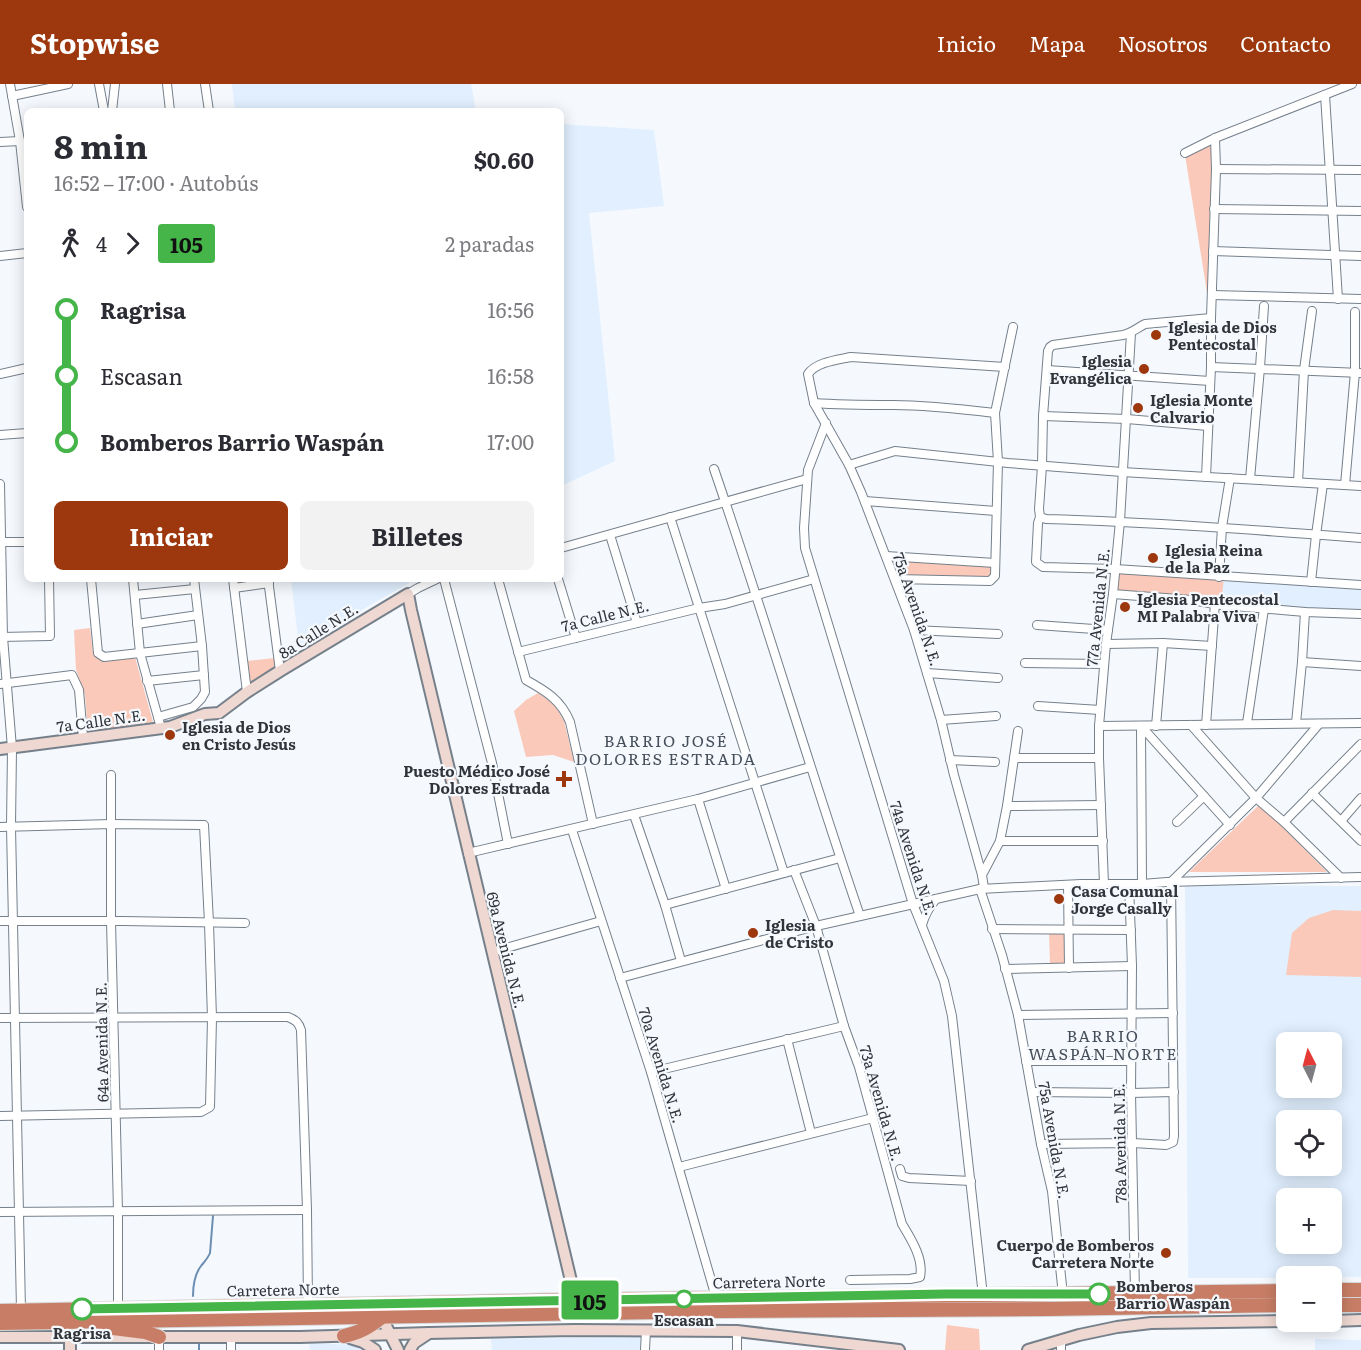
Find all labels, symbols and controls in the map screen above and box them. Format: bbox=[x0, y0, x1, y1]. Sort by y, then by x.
text: Stopwise bbox=[30, 21, 160, 63]
text: Inicio bbox=[937, 27, 996, 58]
text: Mapa bbox=[1029, 27, 1085, 58]
text: Nosotros bbox=[1118, 27, 1207, 58]
text: Contacto bbox=[1240, 27, 1331, 58]
text: 8 min bbox=[54, 120, 148, 169]
text: $0.60 bbox=[474, 143, 534, 176]
text: 16:52 – 17:00 · Autobús bbox=[54, 167, 258, 197]
icon: walk bbox=[54, 227, 87, 260]
icon: forward bbox=[116, 227, 149, 260]
text: 4 bbox=[96, 228, 107, 258]
text: 105 bbox=[170, 228, 203, 259]
text: 2 paradas bbox=[445, 228, 534, 258]
text: Ragrisa bbox=[100, 293, 186, 326]
text: 16:56 bbox=[488, 294, 534, 324]
place label: Iglesia de Dios Pentecostal bbox=[1168, 315, 1277, 355]
marker: Iglesia de Dios Pentecostal bbox=[1149, 328, 1163, 342]
place label: Iglesia Evangélica bbox=[1050, 349, 1132, 389]
text: Escasan bbox=[100, 359, 183, 392]
text: 16:58 bbox=[487, 360, 534, 390]
marker: Iglesia Evangélica bbox=[1137, 362, 1151, 376]
place label: Iglesia Monte Calvario bbox=[1150, 388, 1253, 428]
marker: Iglesia Monte Calvario bbox=[1131, 401, 1145, 415]
text: Bomberos Barrio Waspán bbox=[100, 425, 384, 458]
text: 17:00 bbox=[487, 426, 534, 456]
button: Iniciar bbox=[54, 501, 288, 570]
button: Billetes bbox=[300, 501, 534, 570]
place label: Iglesia Reina de la Paz bbox=[1165, 538, 1263, 578]
street label: 77a Avenida N.E. bbox=[1079, 547, 1115, 667]
street label: 75a Avenida N.E. bbox=[888, 549, 948, 669]
marker: Iglesia Reina de la Paz bbox=[1146, 551, 1160, 565]
place label: Iglesia Pentecostal MI Palabra Viva bbox=[1137, 587, 1279, 627]
street label: 7a Calle N.E. bbox=[559, 593, 651, 637]
street label: 8a Calle N.E. bbox=[274, 596, 362, 664]
marker: Iglesia Pentecostal MI Palabra Viva bbox=[1118, 600, 1132, 614]
street label: 7a Calle N.E. bbox=[55, 702, 147, 738]
place label: Iglesia de Dios en Cristo Jesús bbox=[182, 715, 296, 755]
marker: Iglesia de Dios en Cristo Jesús bbox=[163, 728, 177, 742]
district label: BARRIO JOSÉ DOLORES ESTRADA bbox=[575, 728, 757, 770]
place label: Puesto Médico José Dolores Estrada bbox=[403, 759, 551, 799]
marker: Puesto Médico José Dolores Estrada bbox=[555, 770, 573, 788]
street label: 74a Avenida N.E. bbox=[885, 798, 943, 918]
place label: Casa Comunal Jorge Casally bbox=[1071, 879, 1179, 919]
street label: 69a Avenida N.E. bbox=[481, 889, 533, 1011]
marker: Casa Comunal Jorge Casally bbox=[1052, 892, 1066, 906]
place label: Iglesia de Cristo bbox=[765, 913, 834, 953]
marker: Iglesia de Cristo bbox=[746, 926, 760, 940]
street label: 64a Avenida N.E. bbox=[88, 982, 114, 1102]
street label: 70a Avenida N.E. bbox=[633, 1004, 691, 1126]
district label: BARRIO WASPÁN NORTE bbox=[1028, 1023, 1178, 1065]
north arrow bbox=[1276, 1032, 1342, 1098]
map controls bbox=[1276, 1032, 1342, 1332]
street label: 73a Avenida N.E. bbox=[854, 1042, 910, 1164]
street label: 75a Avenida N.E. bbox=[1033, 1080, 1077, 1200]
street label: 78a Avenida N.E. bbox=[1106, 1083, 1132, 1203]
button: locate bbox=[1276, 1110, 1342, 1176]
button: + bbox=[1276, 1188, 1342, 1254]
place label: Cuerpo de Bomberos Carretera Norte bbox=[997, 1233, 1155, 1273]
marker: Cuerpo de Bomberos Carretera Norte bbox=[1159, 1246, 1173, 1260]
button: − bbox=[1276, 1266, 1342, 1332]
street label: Carretera Norte bbox=[712, 1269, 826, 1293]
place label: Bomberos Barrio Waspán bbox=[1116, 1274, 1230, 1314]
street label: Carretera Norte bbox=[226, 1277, 340, 1301]
line badge: 105 bbox=[556, 1280, 624, 1320]
marker: Bomberos Barrio Waspán bbox=[1088, 1283, 1110, 1305]
text: 105 bbox=[574, 1285, 606, 1316]
marker: Escasan bbox=[675, 1290, 693, 1308]
marker: Ragrisa bbox=[71, 1298, 93, 1320]
place label: Escasan bbox=[654, 1308, 715, 1331]
place label: Ragrisa bbox=[53, 1321, 112, 1344]

